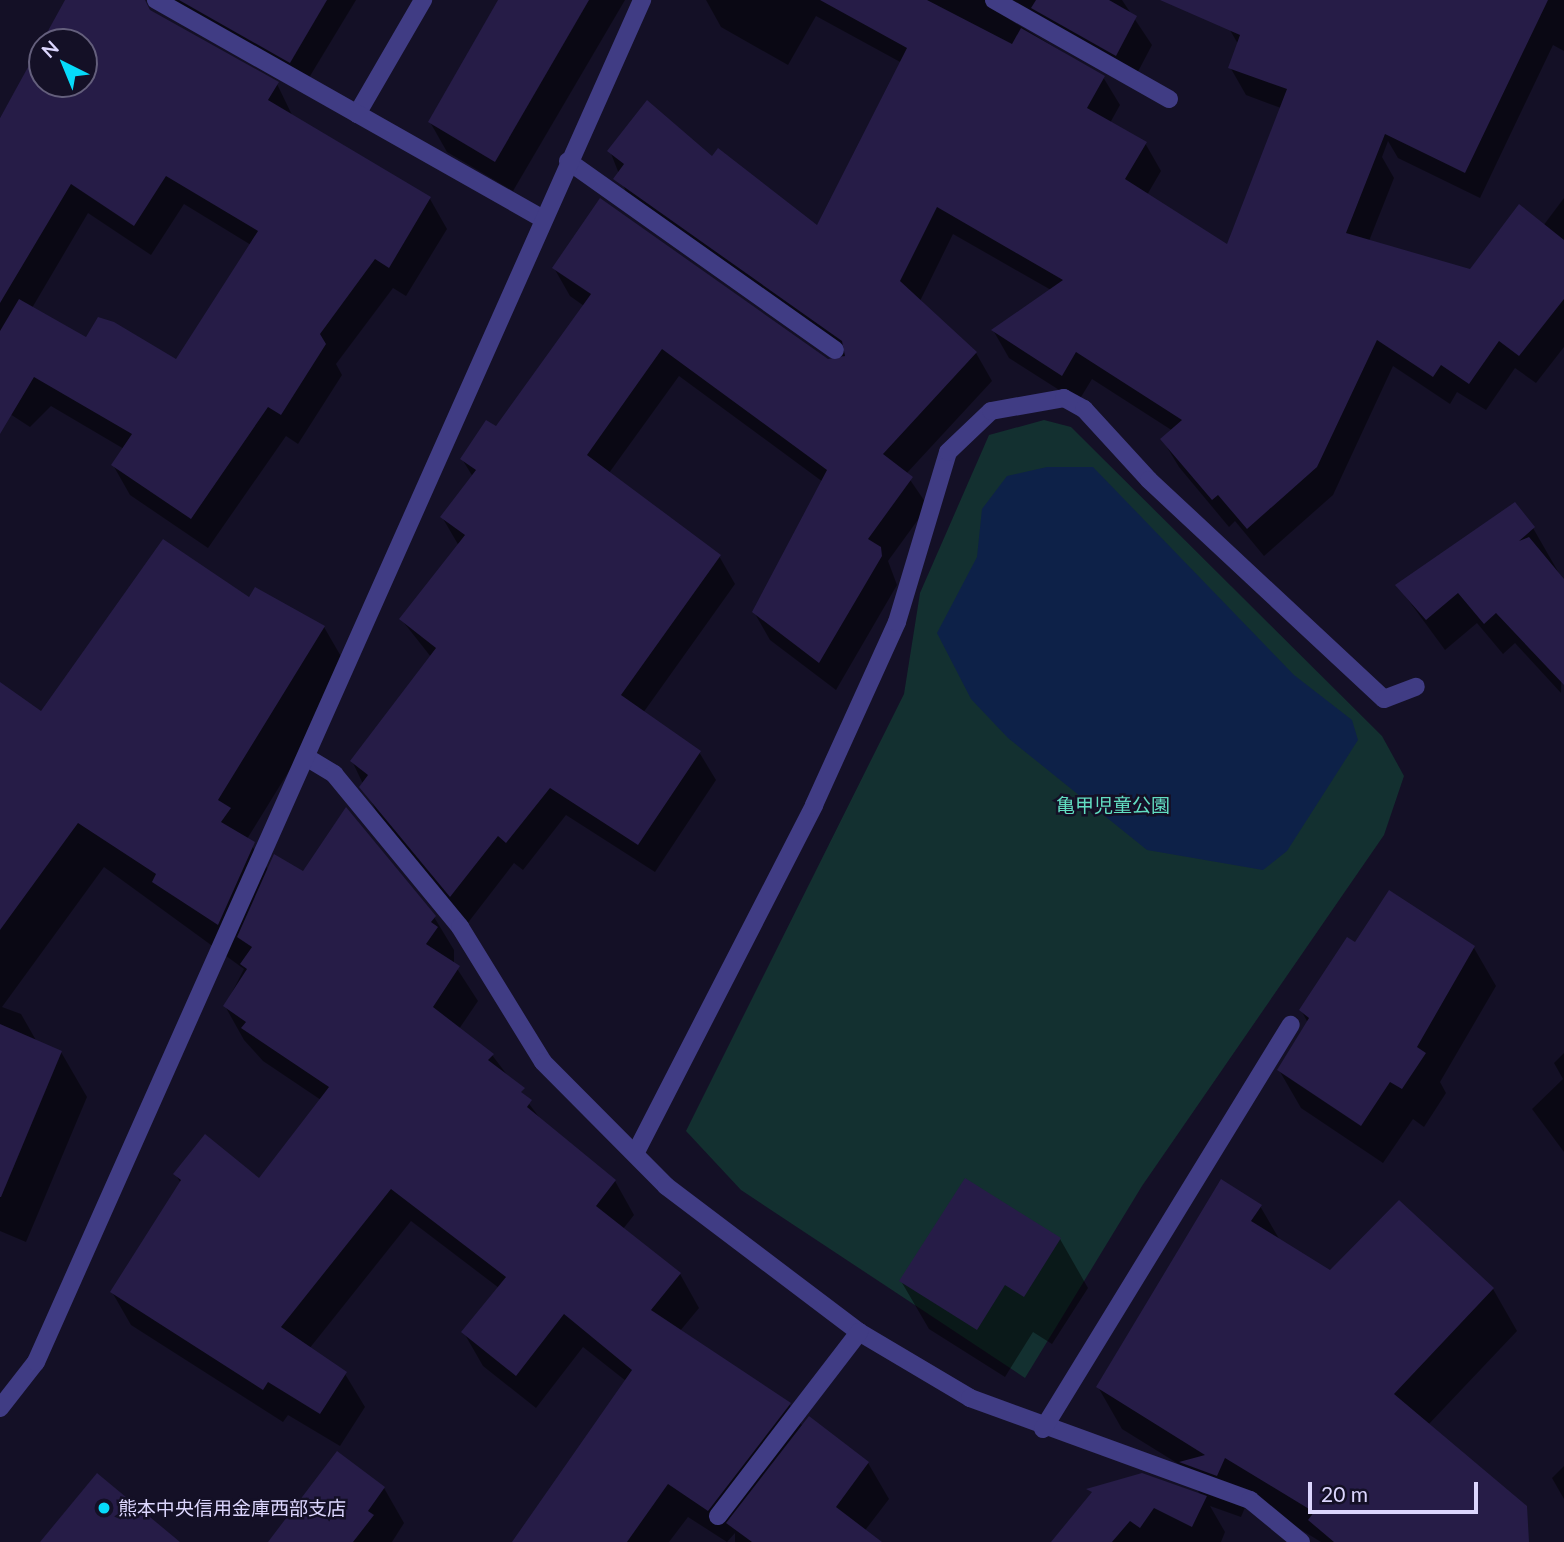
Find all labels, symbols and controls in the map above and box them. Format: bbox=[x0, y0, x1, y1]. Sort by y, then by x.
north arrow bbox=[28, 28, 98, 98]
text: N bbox=[36, 35, 63, 62]
park label: 亀甲児童公園 bbox=[1056, 794, 1170, 816]
scale bar bbox=[1312, 1468, 1482, 1512]
text: 20 m bbox=[1321, 1481, 1368, 1506]
place label: 熊本中央信用金庫西部支店 bbox=[118, 1497, 346, 1519]
marker: 熊本中央信用金庫西部支店 bbox=[96, 1500, 112, 1516]

